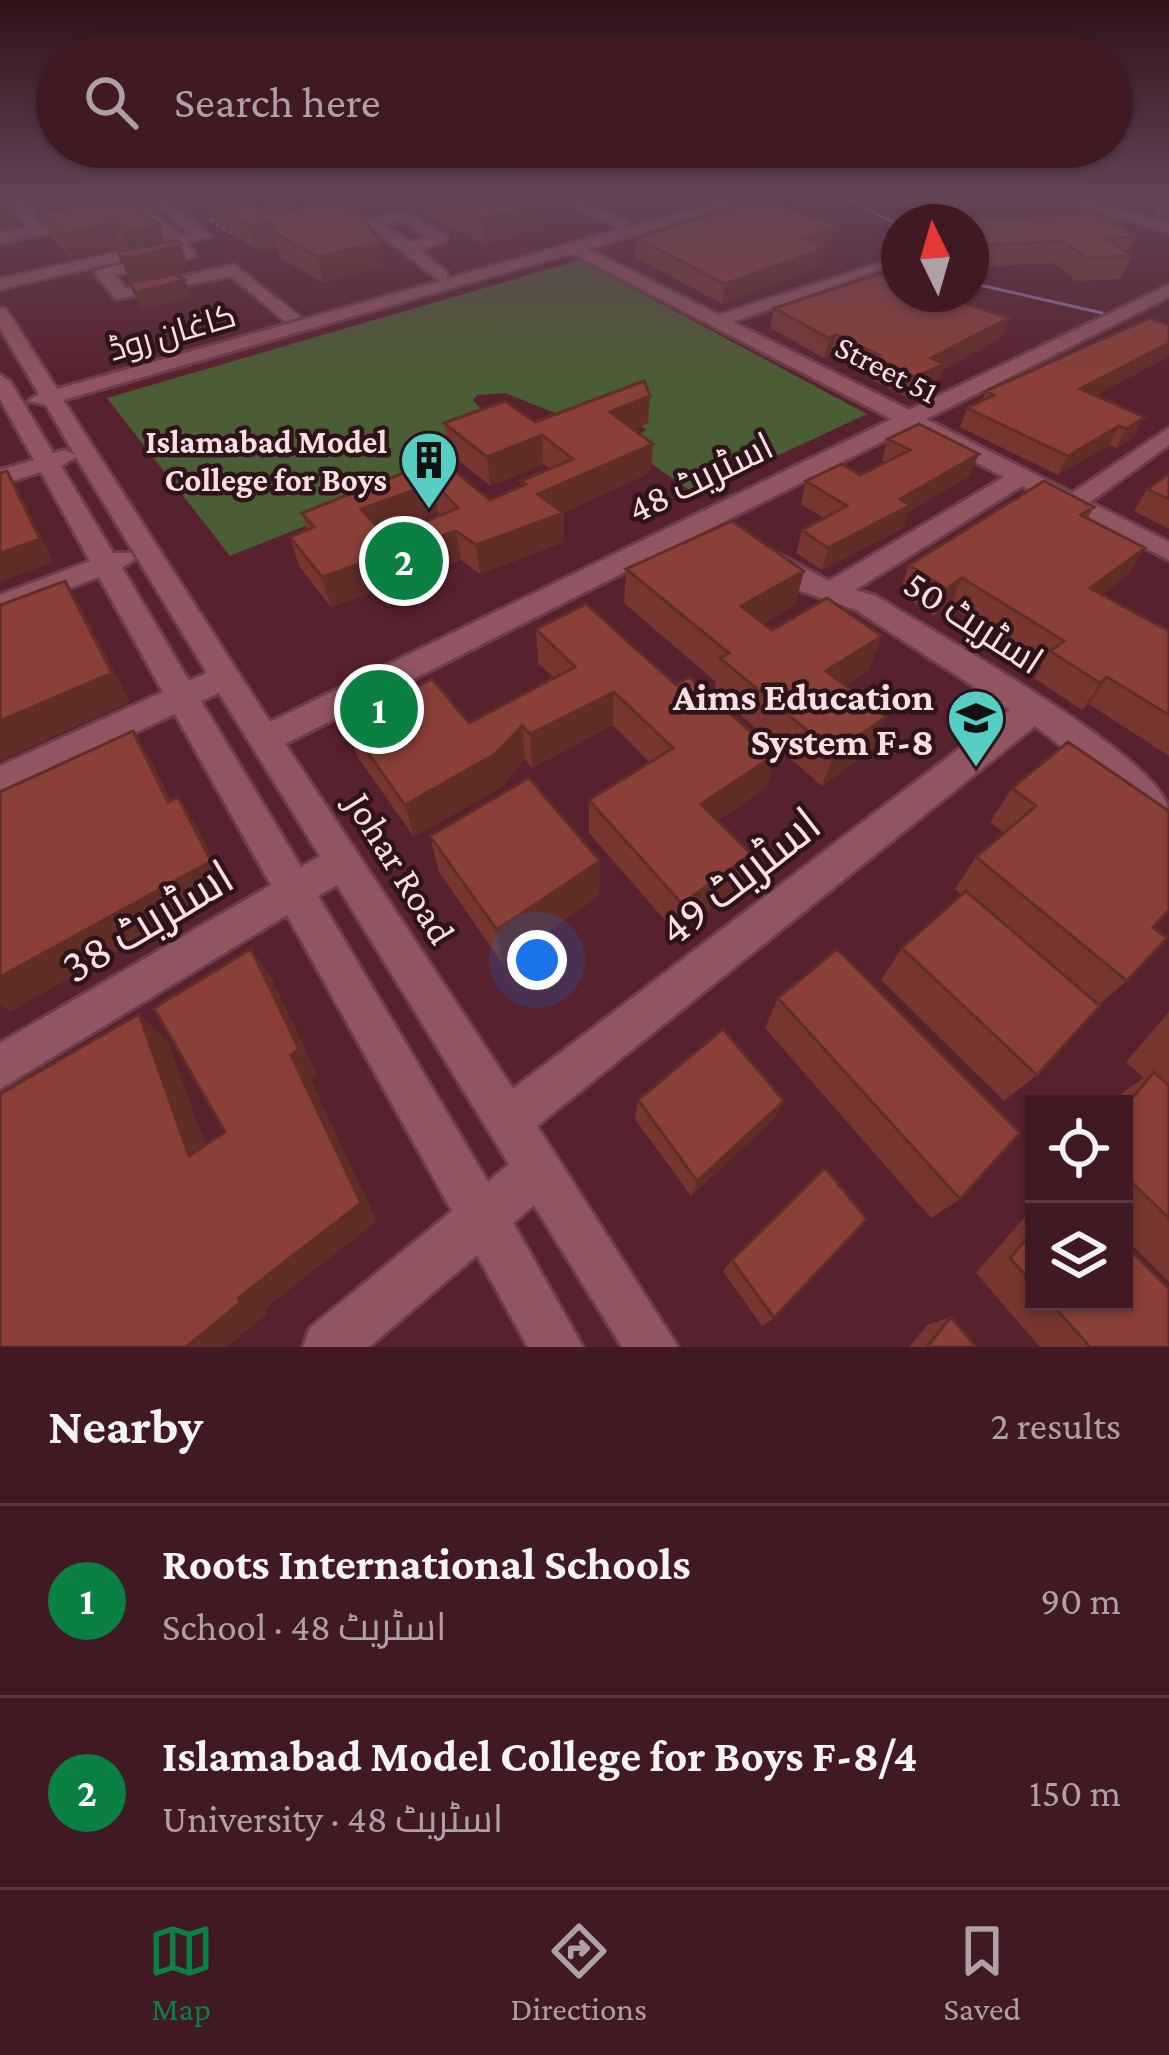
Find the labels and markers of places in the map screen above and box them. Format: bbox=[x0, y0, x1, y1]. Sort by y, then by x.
place label: Islamabad Model College for Boys bbox=[145, 423, 387, 498]
building icon: Islamabad Model College for Boys bbox=[398, 429, 460, 511]
pin: 2 bbox=[365, 516, 443, 606]
pin: 1 bbox=[340, 664, 418, 754]
place label: Aims Education System F-8 bbox=[672, 675, 934, 763]
school or university icon: Aims Education System F-8 bbox=[945, 687, 1007, 769]

